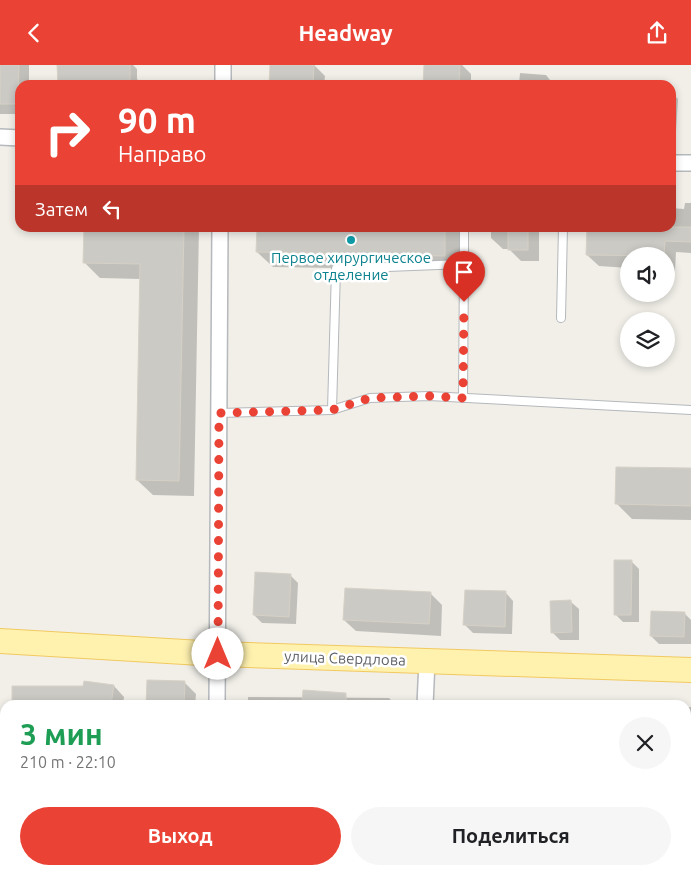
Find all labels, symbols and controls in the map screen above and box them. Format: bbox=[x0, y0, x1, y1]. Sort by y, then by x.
icon: back bbox=[20, 19, 48, 47]
icon: share bbox=[643, 19, 671, 47]
text: Headway bbox=[298, 20, 393, 45]
icon: right bbox=[35, 100, 100, 165]
text: 90 m bbox=[118, 100, 196, 140]
text: Направо bbox=[118, 141, 206, 166]
icon: left bbox=[98, 195, 126, 223]
text: Затем bbox=[35, 198, 88, 220]
marker: Первое хирургическое отделение bbox=[345, 234, 357, 246]
map controls bbox=[620, 247, 675, 367]
button: sound bbox=[620, 247, 675, 302]
place label: Первое хирургическое отделение bbox=[271, 249, 431, 283]
pin bbox=[443, 251, 485, 302]
icon: arrive bbox=[450, 258, 478, 286]
button: layers bbox=[620, 312, 675, 367]
position arrow bbox=[191, 627, 243, 679]
street label: улица Свердлова bbox=[284, 647, 406, 669]
text: 3 мин bbox=[20, 717, 103, 751]
button: close bbox=[619, 717, 671, 769]
text: 210 m · 22:10 bbox=[20, 753, 116, 771]
button: Выход bbox=[20, 807, 341, 865]
button: Поделиться bbox=[351, 807, 671, 865]

